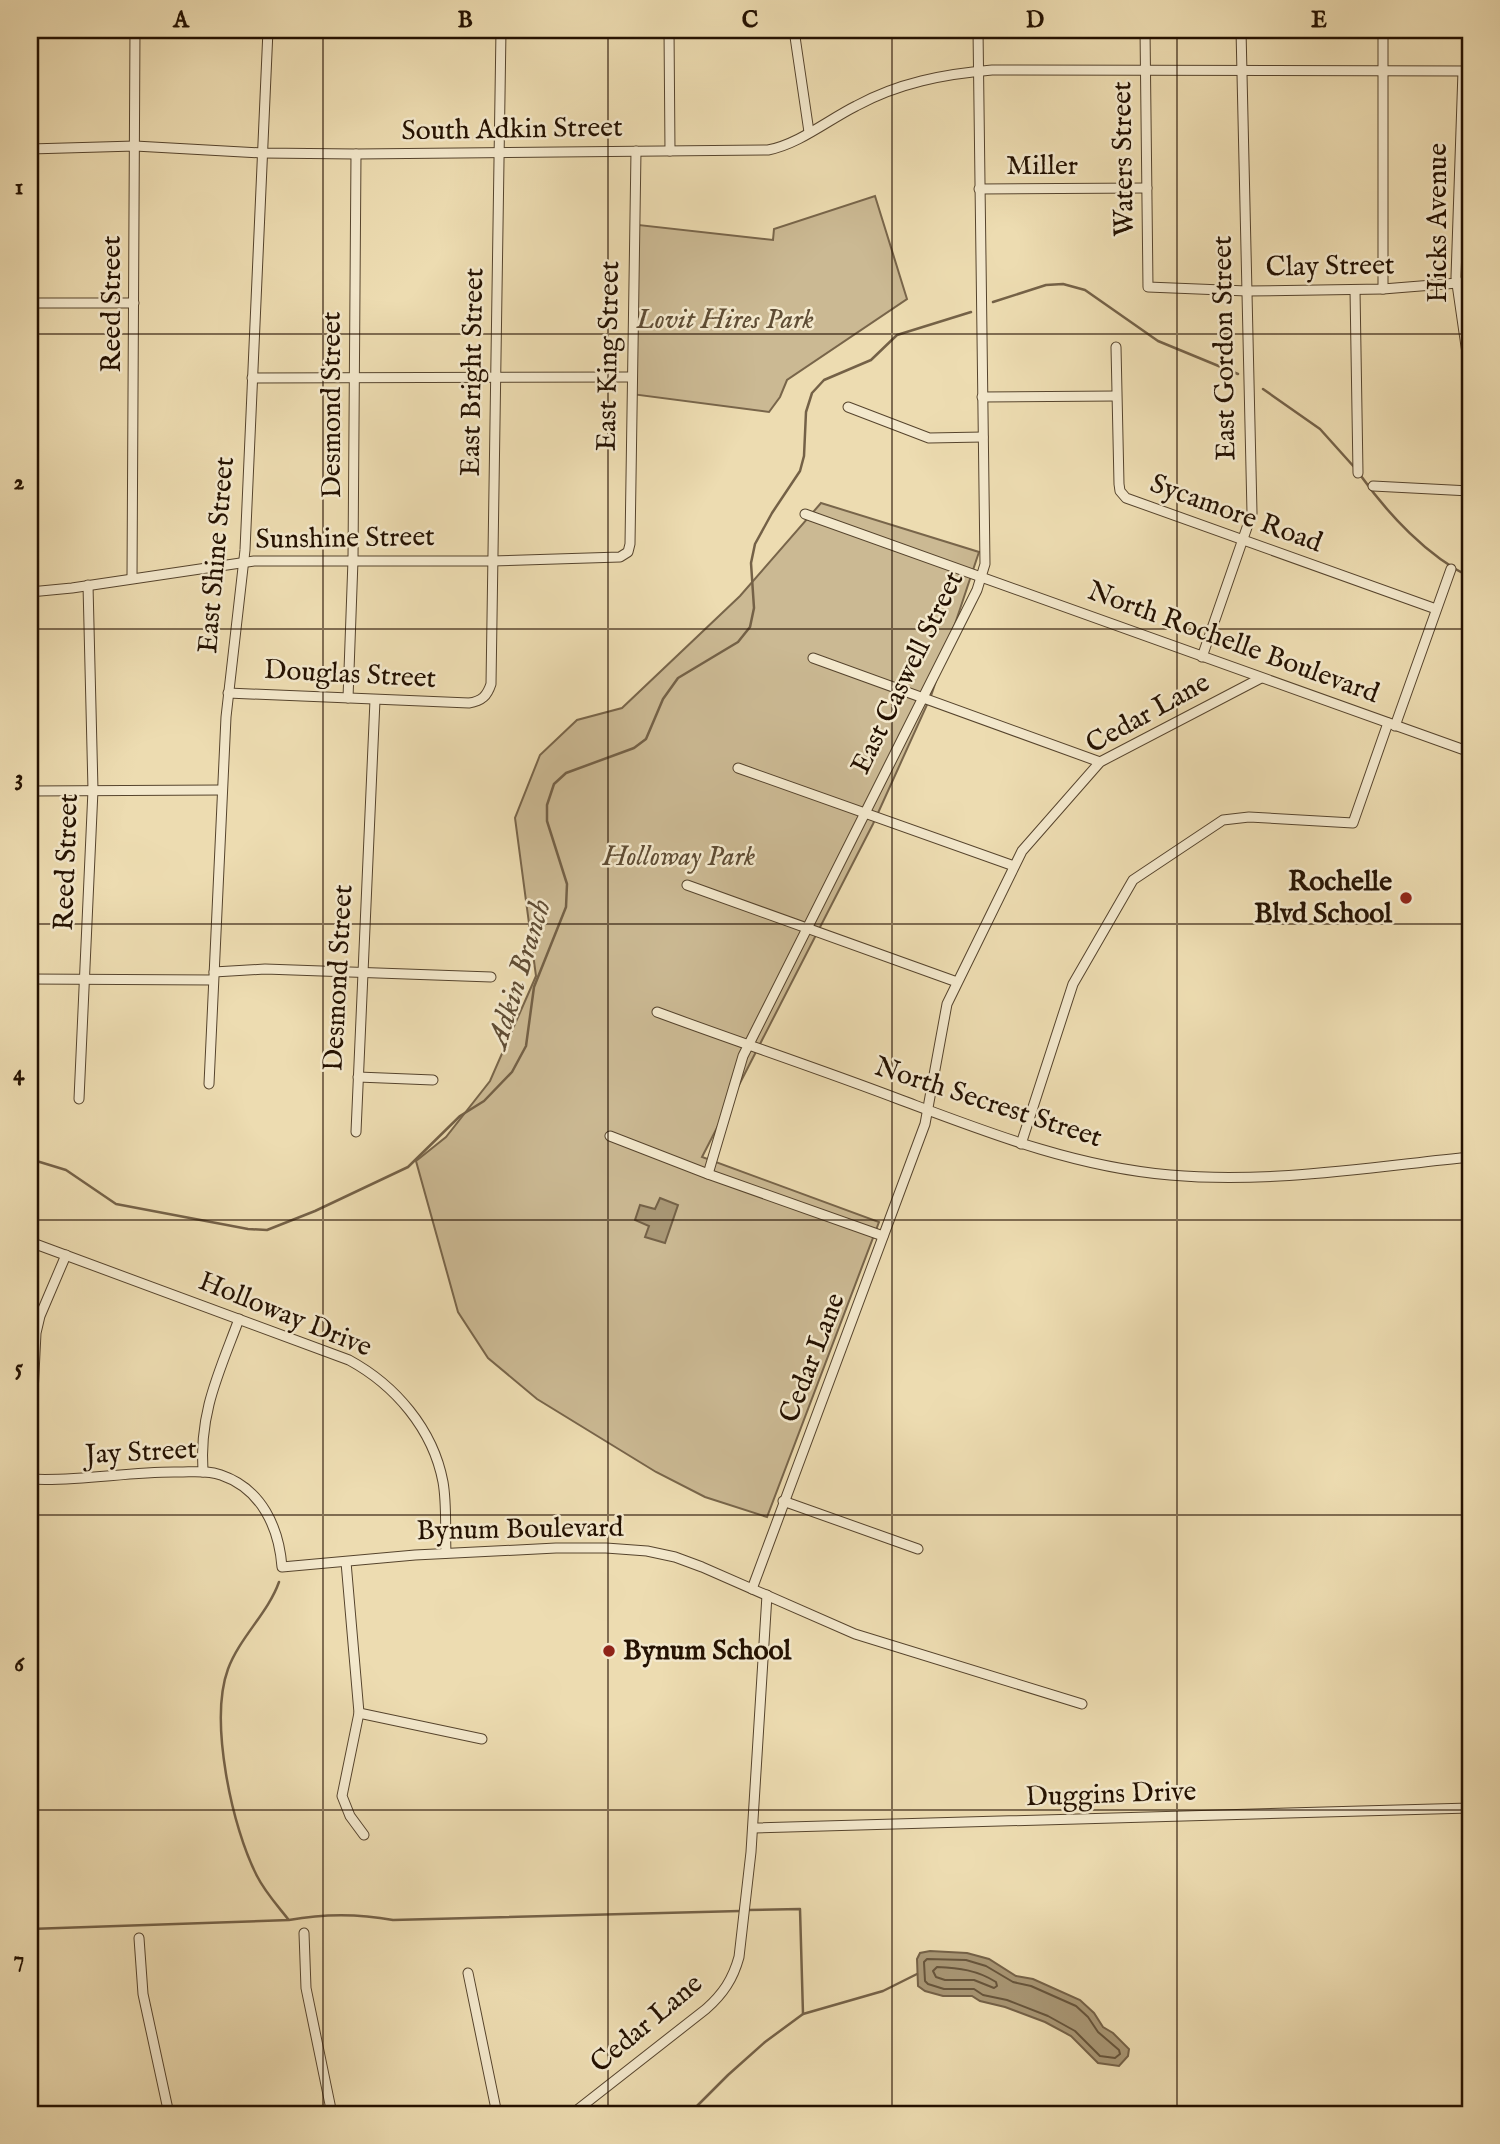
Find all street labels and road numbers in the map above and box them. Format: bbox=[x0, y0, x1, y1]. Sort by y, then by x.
street label: Waters Street bbox=[1105, 81, 1143, 237]
street label: South Adkin Street bbox=[401, 111, 623, 149]
street label: Hicks Avenue bbox=[1421, 143, 1456, 303]
street label: Miller bbox=[1006, 149, 1078, 184]
street label: Reed Street bbox=[95, 235, 130, 373]
street label: East Gordon Street bbox=[1206, 235, 1244, 461]
street label: Clay Street bbox=[1265, 248, 1395, 286]
street label: East King Street bbox=[590, 260, 628, 452]
street label: East Bright Street bbox=[454, 267, 492, 477]
street label: Desmond Street bbox=[315, 311, 350, 499]
street label: East Shine Street bbox=[191, 455, 243, 655]
street label: Sycamore Road bbox=[1145, 467, 1327, 561]
street label: Sunshine Street bbox=[255, 520, 435, 558]
street label: East Caswell Street bbox=[844, 566, 972, 780]
street label: North Rochelle Boulevard bbox=[1083, 574, 1384, 712]
street label: Douglas Street bbox=[263, 653, 437, 697]
street label: Cedar Lane bbox=[1080, 666, 1216, 762]
street label: Reed Street bbox=[47, 792, 87, 931]
street label: Desmond Street bbox=[317, 883, 361, 1072]
street label: North Secrest Street bbox=[870, 1050, 1106, 1156]
street label: Holloway Drive bbox=[193, 1264, 377, 1366]
street label: Cedar Lane bbox=[772, 1288, 854, 1428]
street label: Jay Street bbox=[81, 1433, 198, 1474]
street label: Bynum Boulevard bbox=[416, 1511, 624, 1549]
street label: Duggins Drive bbox=[1025, 1775, 1197, 1815]
street label: Cedar Lane bbox=[584, 1967, 710, 2081]

